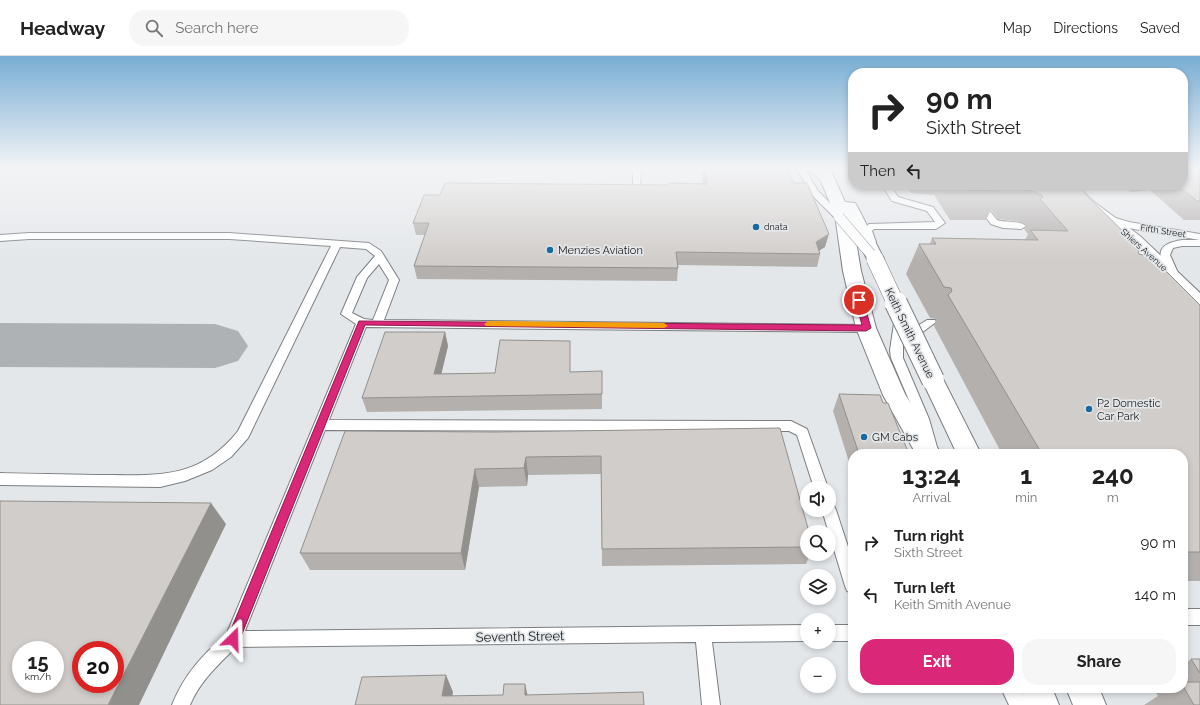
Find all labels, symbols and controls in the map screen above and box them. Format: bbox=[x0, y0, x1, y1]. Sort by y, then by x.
search box bbox=[129, 10, 409, 46]
text: Headway bbox=[20, 17, 105, 39]
icon: search bbox=[143, 17, 165, 39]
text: Search here bbox=[175, 19, 258, 37]
text: Map bbox=[1003, 20, 1031, 36]
text: Directions bbox=[1053, 20, 1118, 36]
text: Saved bbox=[1140, 20, 1180, 36]
text: 90 m bbox=[926, 83, 992, 116]
icon: right bbox=[860, 84, 912, 136]
text: Sixth Street bbox=[926, 117, 1021, 138]
icon: left bbox=[903, 160, 925, 182]
text: Then bbox=[860, 162, 895, 180]
marker: dnata bbox=[751, 222, 761, 232]
place label: dnata bbox=[764, 222, 788, 232]
street label: Fifth Street bbox=[1140, 222, 1186, 240]
street label: Shiers Avenue bbox=[1119, 227, 1170, 274]
place label: Menzies Aviation bbox=[558, 244, 643, 257]
marker: Menzies Aviation bbox=[545, 245, 555, 255]
pin bbox=[842, 283, 876, 317]
street label: Keith Smith Avenue bbox=[882, 286, 937, 381]
icon: arrive bbox=[848, 289, 870, 311]
place label: P2 Domestic Car Park bbox=[1097, 397, 1161, 423]
marker: P2 Domestic Car Park bbox=[1084, 404, 1094, 414]
place label: GM Cabs bbox=[872, 431, 918, 444]
marker: GM Cabs bbox=[859, 432, 869, 442]
text: 13:24 bbox=[902, 461, 961, 490]
text: 1 bbox=[1020, 461, 1032, 490]
text: 240 bbox=[1092, 461, 1134, 490]
map controls bbox=[800, 481, 836, 693]
button: sound bbox=[800, 481, 836, 517]
text: Arrival bbox=[912, 490, 951, 505]
text: min bbox=[1015, 490, 1037, 505]
text: m bbox=[1107, 490, 1119, 505]
button: search bbox=[800, 525, 836, 561]
text: Turn right bbox=[894, 527, 964, 545]
icon: right bbox=[860, 532, 882, 554]
text: 90 m bbox=[1140, 534, 1176, 552]
text: Sixth Street bbox=[894, 545, 963, 560]
button: layers bbox=[800, 569, 836, 605]
text: Turn left bbox=[894, 579, 955, 597]
icon: left bbox=[860, 584, 882, 606]
text: 140 m bbox=[1135, 586, 1176, 604]
text: Keith Smith Avenue bbox=[894, 597, 1011, 612]
button: + bbox=[800, 613, 836, 649]
position arrow bbox=[212, 618, 254, 660]
street label: Seventh Street bbox=[476, 628, 565, 645]
button: Exit bbox=[860, 639, 1014, 685]
button: Share bbox=[1022, 639, 1176, 685]
speed limit sign: 20 bbox=[72, 641, 124, 693]
text: 15 bbox=[28, 650, 48, 674]
button: − bbox=[800, 657, 836, 693]
text: km/h bbox=[25, 671, 51, 682]

